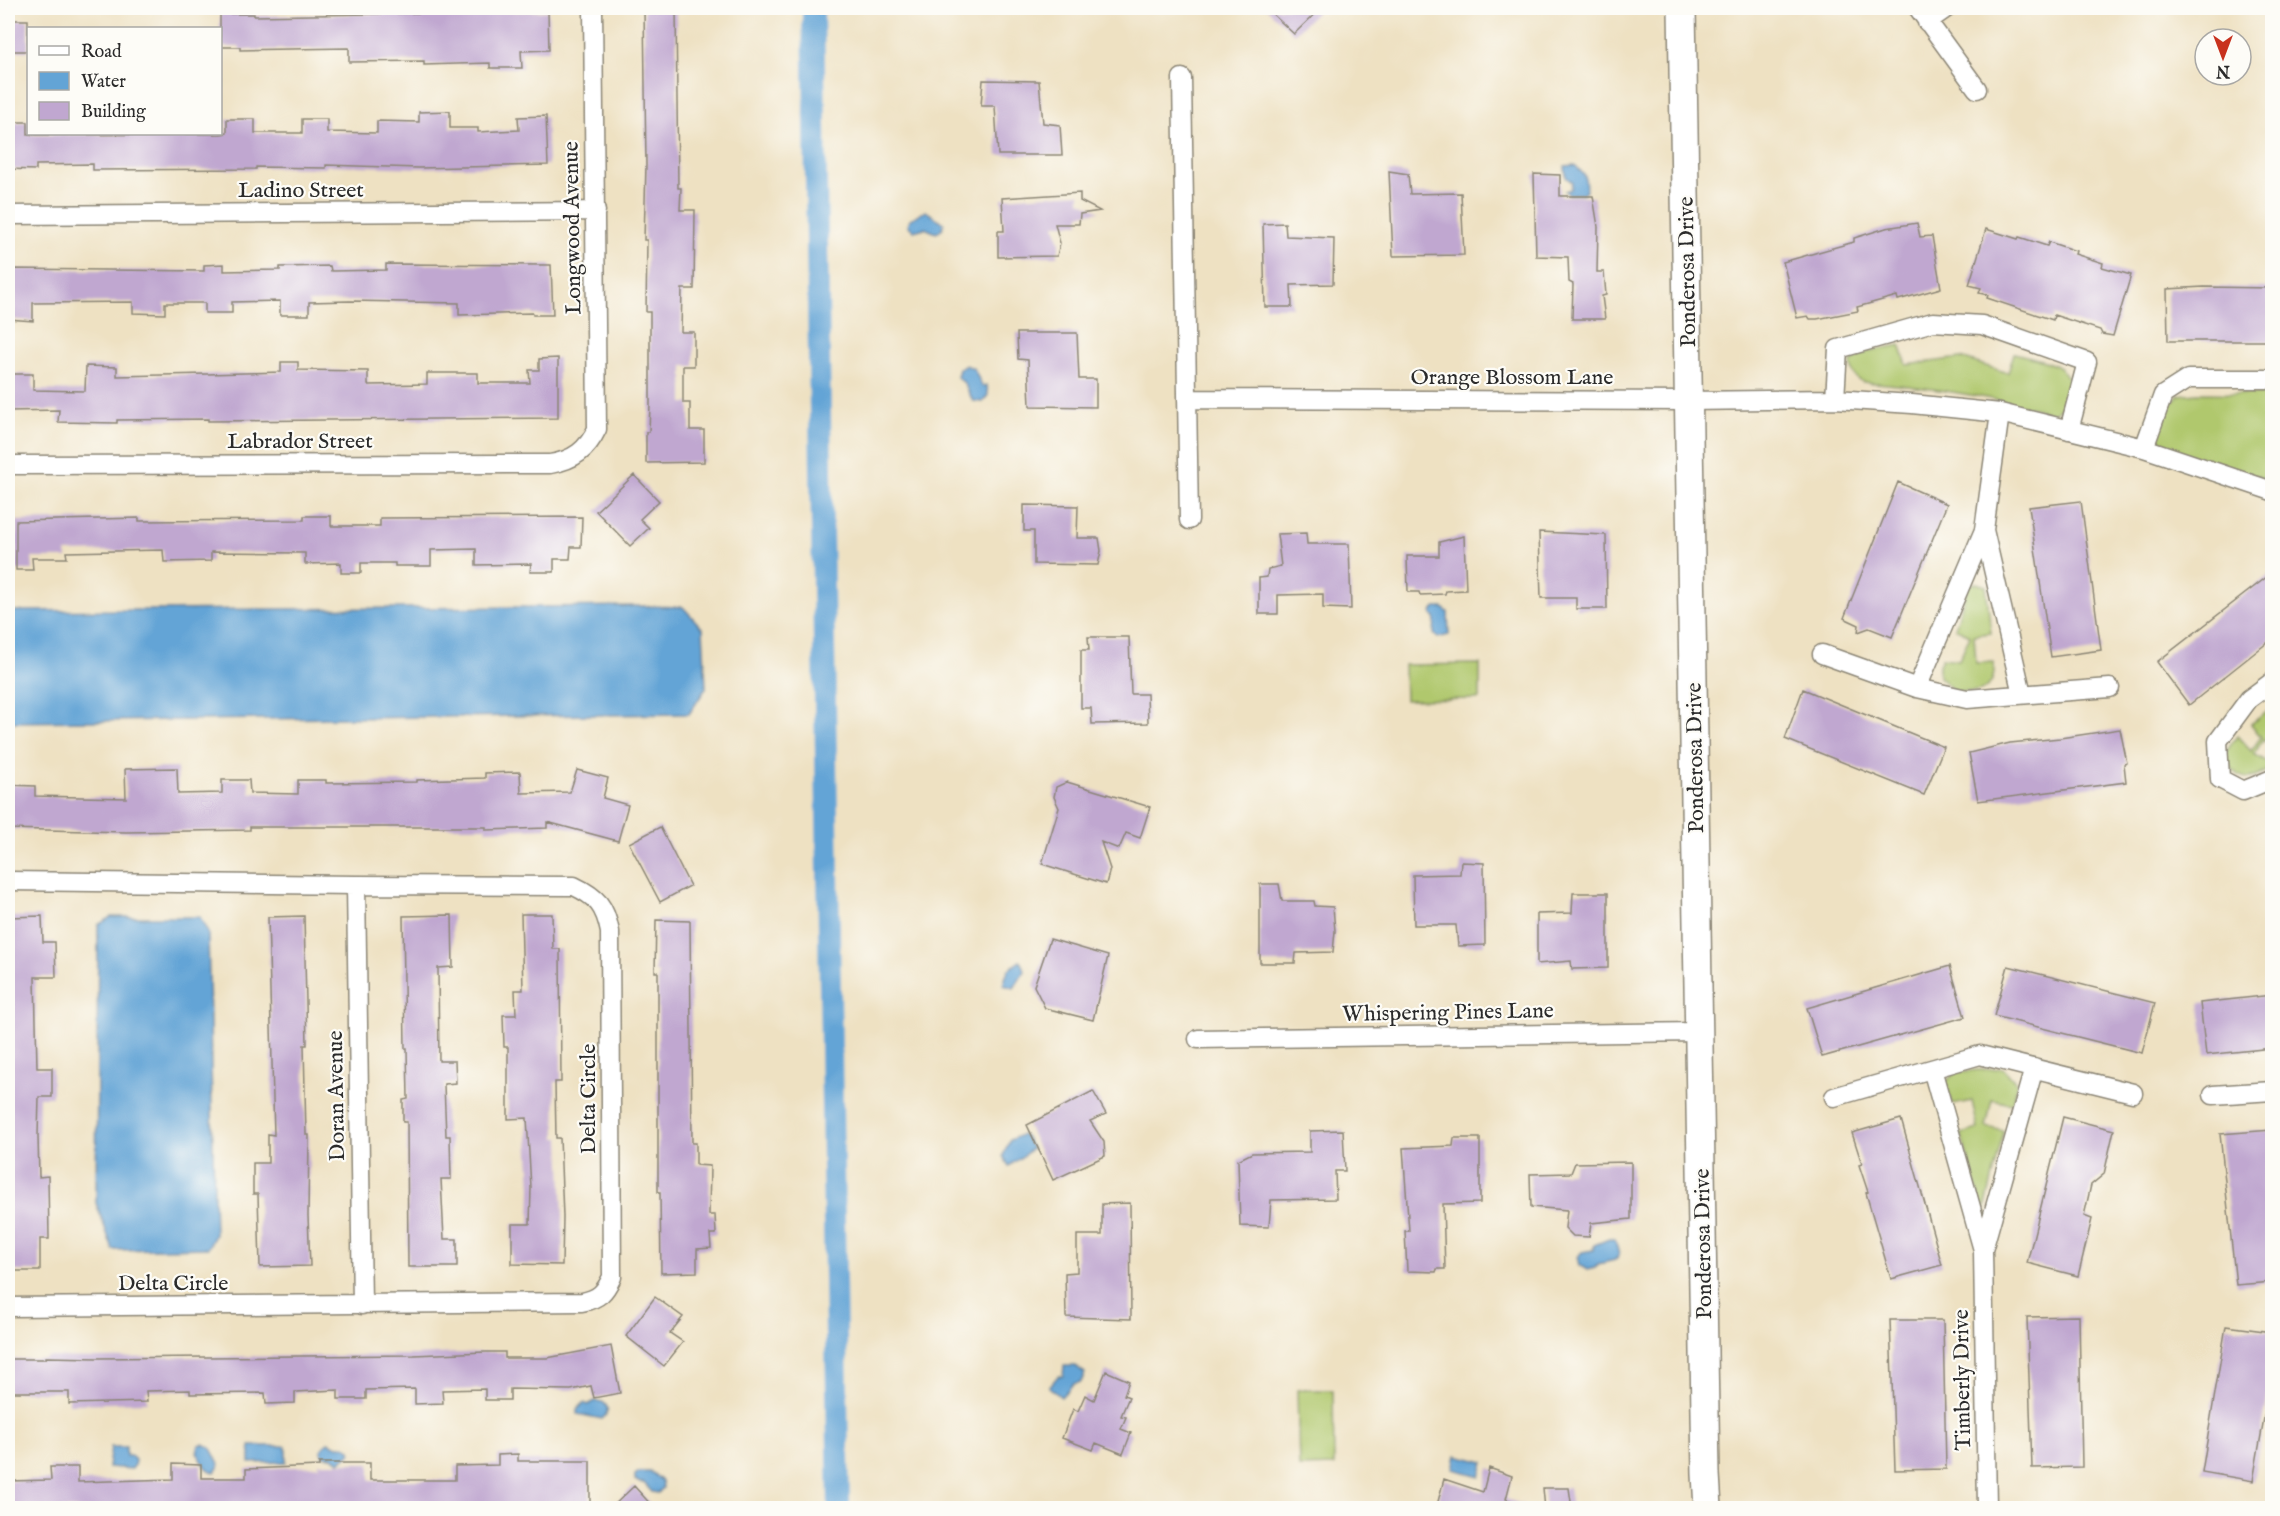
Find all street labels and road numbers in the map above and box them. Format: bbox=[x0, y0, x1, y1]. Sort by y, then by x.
street label: Longwood Avenue bbox=[557, 141, 589, 315]
street label: Ladino Street bbox=[238, 177, 364, 205]
street label: Ponderosa Drive bbox=[1673, 196, 1703, 348]
street label: Orange Blossom Lane bbox=[1411, 364, 1613, 392]
street label: Labrador Street bbox=[227, 428, 373, 456]
street label: Ponderosa Drive bbox=[1681, 682, 1711, 834]
street label: Whispering Pines Lane bbox=[1342, 997, 1554, 1029]
street label: Doran Avenue bbox=[322, 1030, 352, 1162]
street label: Delta Circle bbox=[575, 1044, 603, 1154]
street label: Ponderosa Drive bbox=[1689, 1168, 1719, 1320]
street label: Delta Circle bbox=[118, 1270, 228, 1298]
street label: Timberly Drive bbox=[1948, 1309, 1978, 1451]

